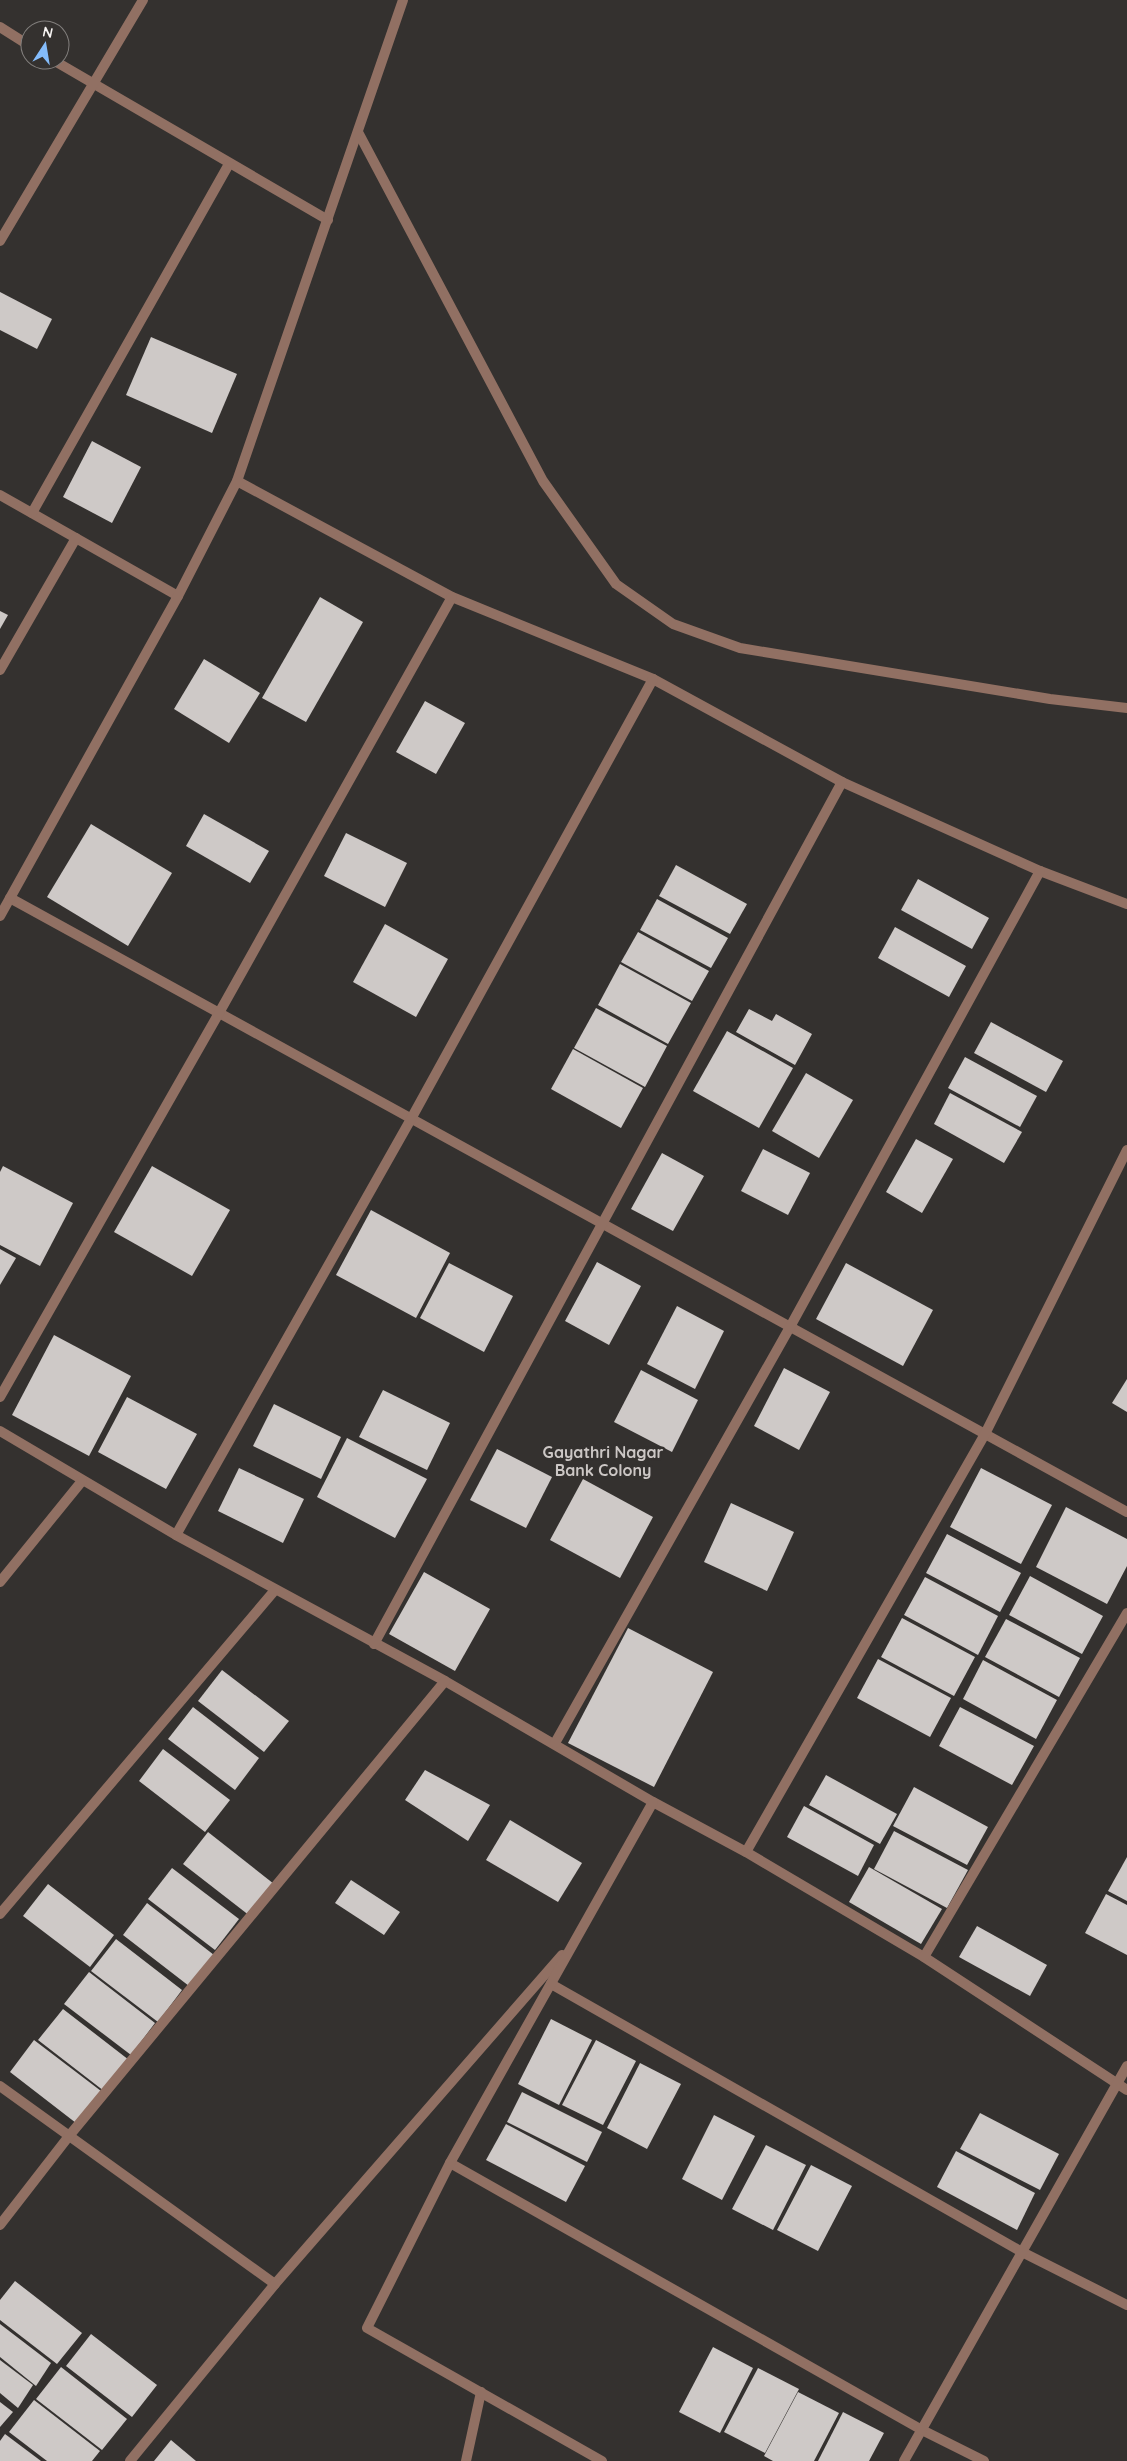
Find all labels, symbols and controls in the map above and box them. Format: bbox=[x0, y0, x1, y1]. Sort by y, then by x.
north arrow bbox=[20, 20, 70, 70]
text: N bbox=[41, 22, 55, 42]
district label: Gayathri Nagar Bank Colony bbox=[543, 1442, 663, 1480]

